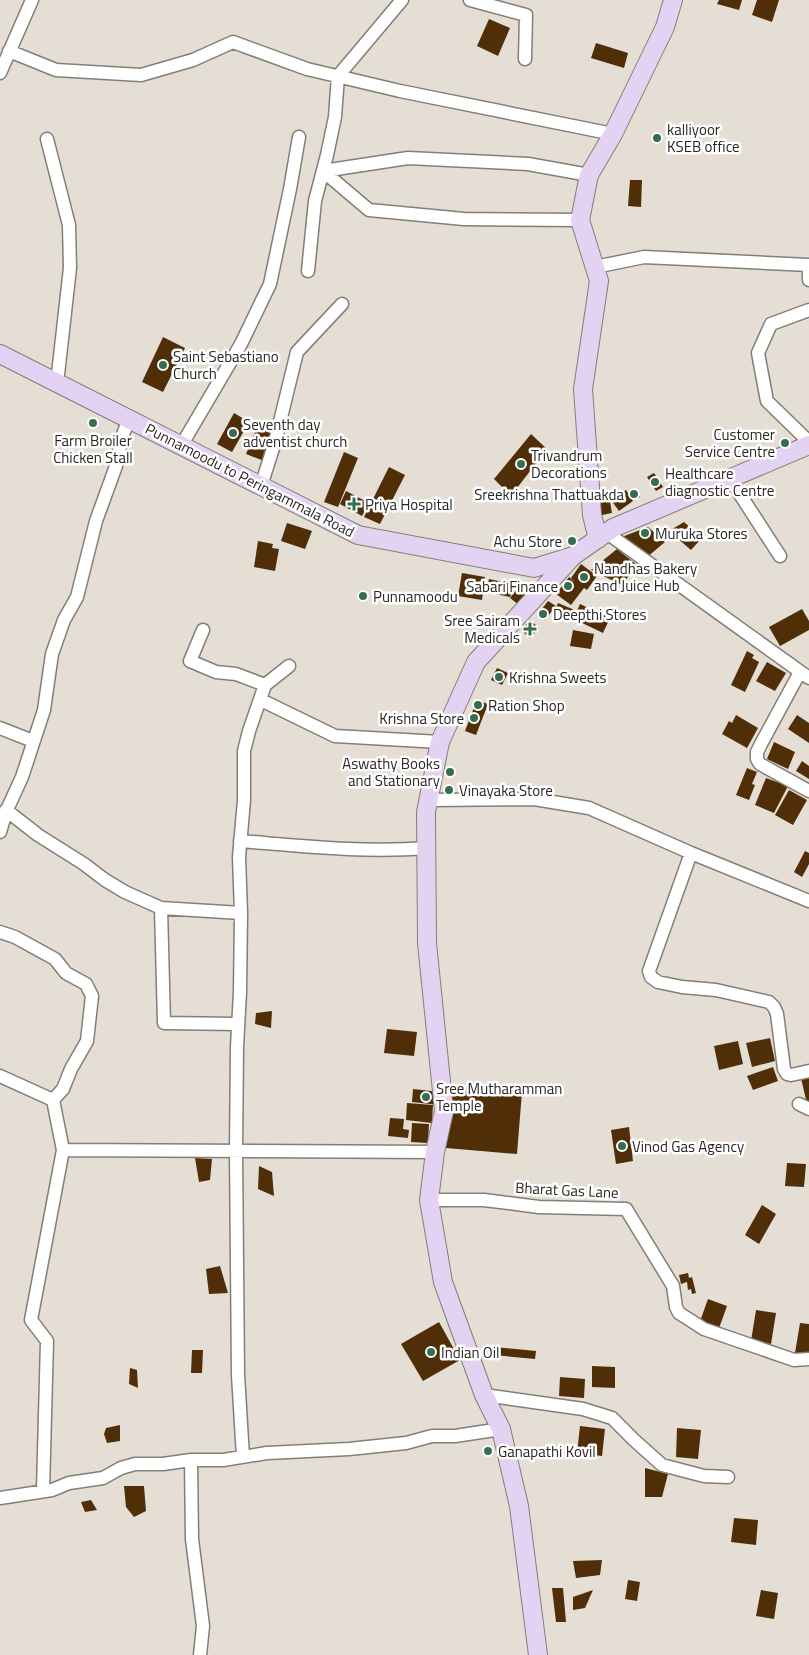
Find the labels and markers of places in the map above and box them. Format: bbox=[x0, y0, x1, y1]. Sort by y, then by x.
place label: kalliyoor KSEB office bbox=[667, 118, 740, 158]
marker: kalliyoor KSEB office bbox=[651, 132, 663, 144]
place label: Saint Sebastiano Church bbox=[173, 345, 279, 385]
marker: Saint Sebastiano Church bbox=[157, 359, 169, 371]
place label: Seventh day adventist church bbox=[243, 413, 347, 453]
marker: Farm Broiler Chicken Stall bbox=[87, 417, 99, 429]
place label: Customer Service Centre bbox=[685, 423, 775, 463]
marker: Seventh day adventist church bbox=[227, 427, 239, 439]
place label: Farm Broiler Chicken Stall bbox=[53, 429, 133, 469]
marker: Customer Service Centre bbox=[779, 437, 791, 449]
place label: Trivandrum Decorations bbox=[531, 444, 607, 484]
marker: Trivandrum Decorations bbox=[515, 458, 527, 470]
place label: Healthcare diagnostic Centre bbox=[665, 462, 774, 502]
marker: Healthcare diagnostic Centre bbox=[649, 476, 661, 488]
place label: Sreekrishna Thattuakda bbox=[474, 483, 624, 506]
marker: Sreekrishna Thattuakda bbox=[628, 488, 640, 500]
place label: Priya Hospital bbox=[365, 493, 453, 516]
marker: Priya Hospital bbox=[347, 497, 361, 511]
place label: Muruka Stores bbox=[655, 522, 747, 545]
marker: Muruka Stores bbox=[639, 527, 651, 539]
place label: Achu Store bbox=[493, 530, 562, 553]
marker: Achu Store bbox=[566, 535, 578, 547]
place label: Nandhas Bakery and Juice Hub bbox=[594, 557, 697, 597]
marker: Nandhas Bakery and Juice Hub bbox=[578, 571, 590, 583]
place label: Sabari Finance bbox=[466, 575, 558, 598]
marker: Sabari Finance bbox=[562, 580, 574, 592]
place label: Punnamoodu bbox=[373, 585, 458, 608]
marker: Punnamoodu bbox=[357, 590, 369, 602]
place label: Deepthi Stores bbox=[553, 603, 646, 626]
marker: Deepthi Stores bbox=[537, 608, 549, 620]
place label: Sree Sairam Medicals bbox=[444, 609, 520, 649]
marker: Sree Sairam Medicals bbox=[524, 623, 536, 635]
place label: Krishna Sweets bbox=[509, 666, 607, 689]
marker: Krishna Sweets bbox=[493, 671, 505, 683]
place label: Ration Shop bbox=[488, 694, 565, 717]
marker: Ration Shop bbox=[472, 699, 484, 711]
place label: Krishna Store bbox=[379, 707, 464, 730]
marker: Krishna Store bbox=[468, 712, 480, 724]
place label: Aswathy Books and Stationary bbox=[342, 752, 440, 792]
marker: Aswathy Books and Stationary bbox=[444, 766, 456, 778]
place label: Vinayaka Store bbox=[459, 779, 553, 802]
marker: Vinayaka Store bbox=[443, 784, 455, 796]
place label: Sree Mutharamman Temple bbox=[436, 1077, 562, 1117]
marker: Sree Mutharamman Temple bbox=[420, 1091, 432, 1103]
place label: Vinod Gas Agency bbox=[632, 1135, 744, 1158]
marker: Vinod Gas Agency bbox=[616, 1140, 628, 1152]
place label: Indian Oil bbox=[441, 1341, 500, 1364]
marker: Indian Oil bbox=[425, 1346, 437, 1358]
place label: Ganapathi Kovil bbox=[498, 1440, 596, 1463]
marker: Ganapathi Kovil bbox=[482, 1445, 494, 1457]

